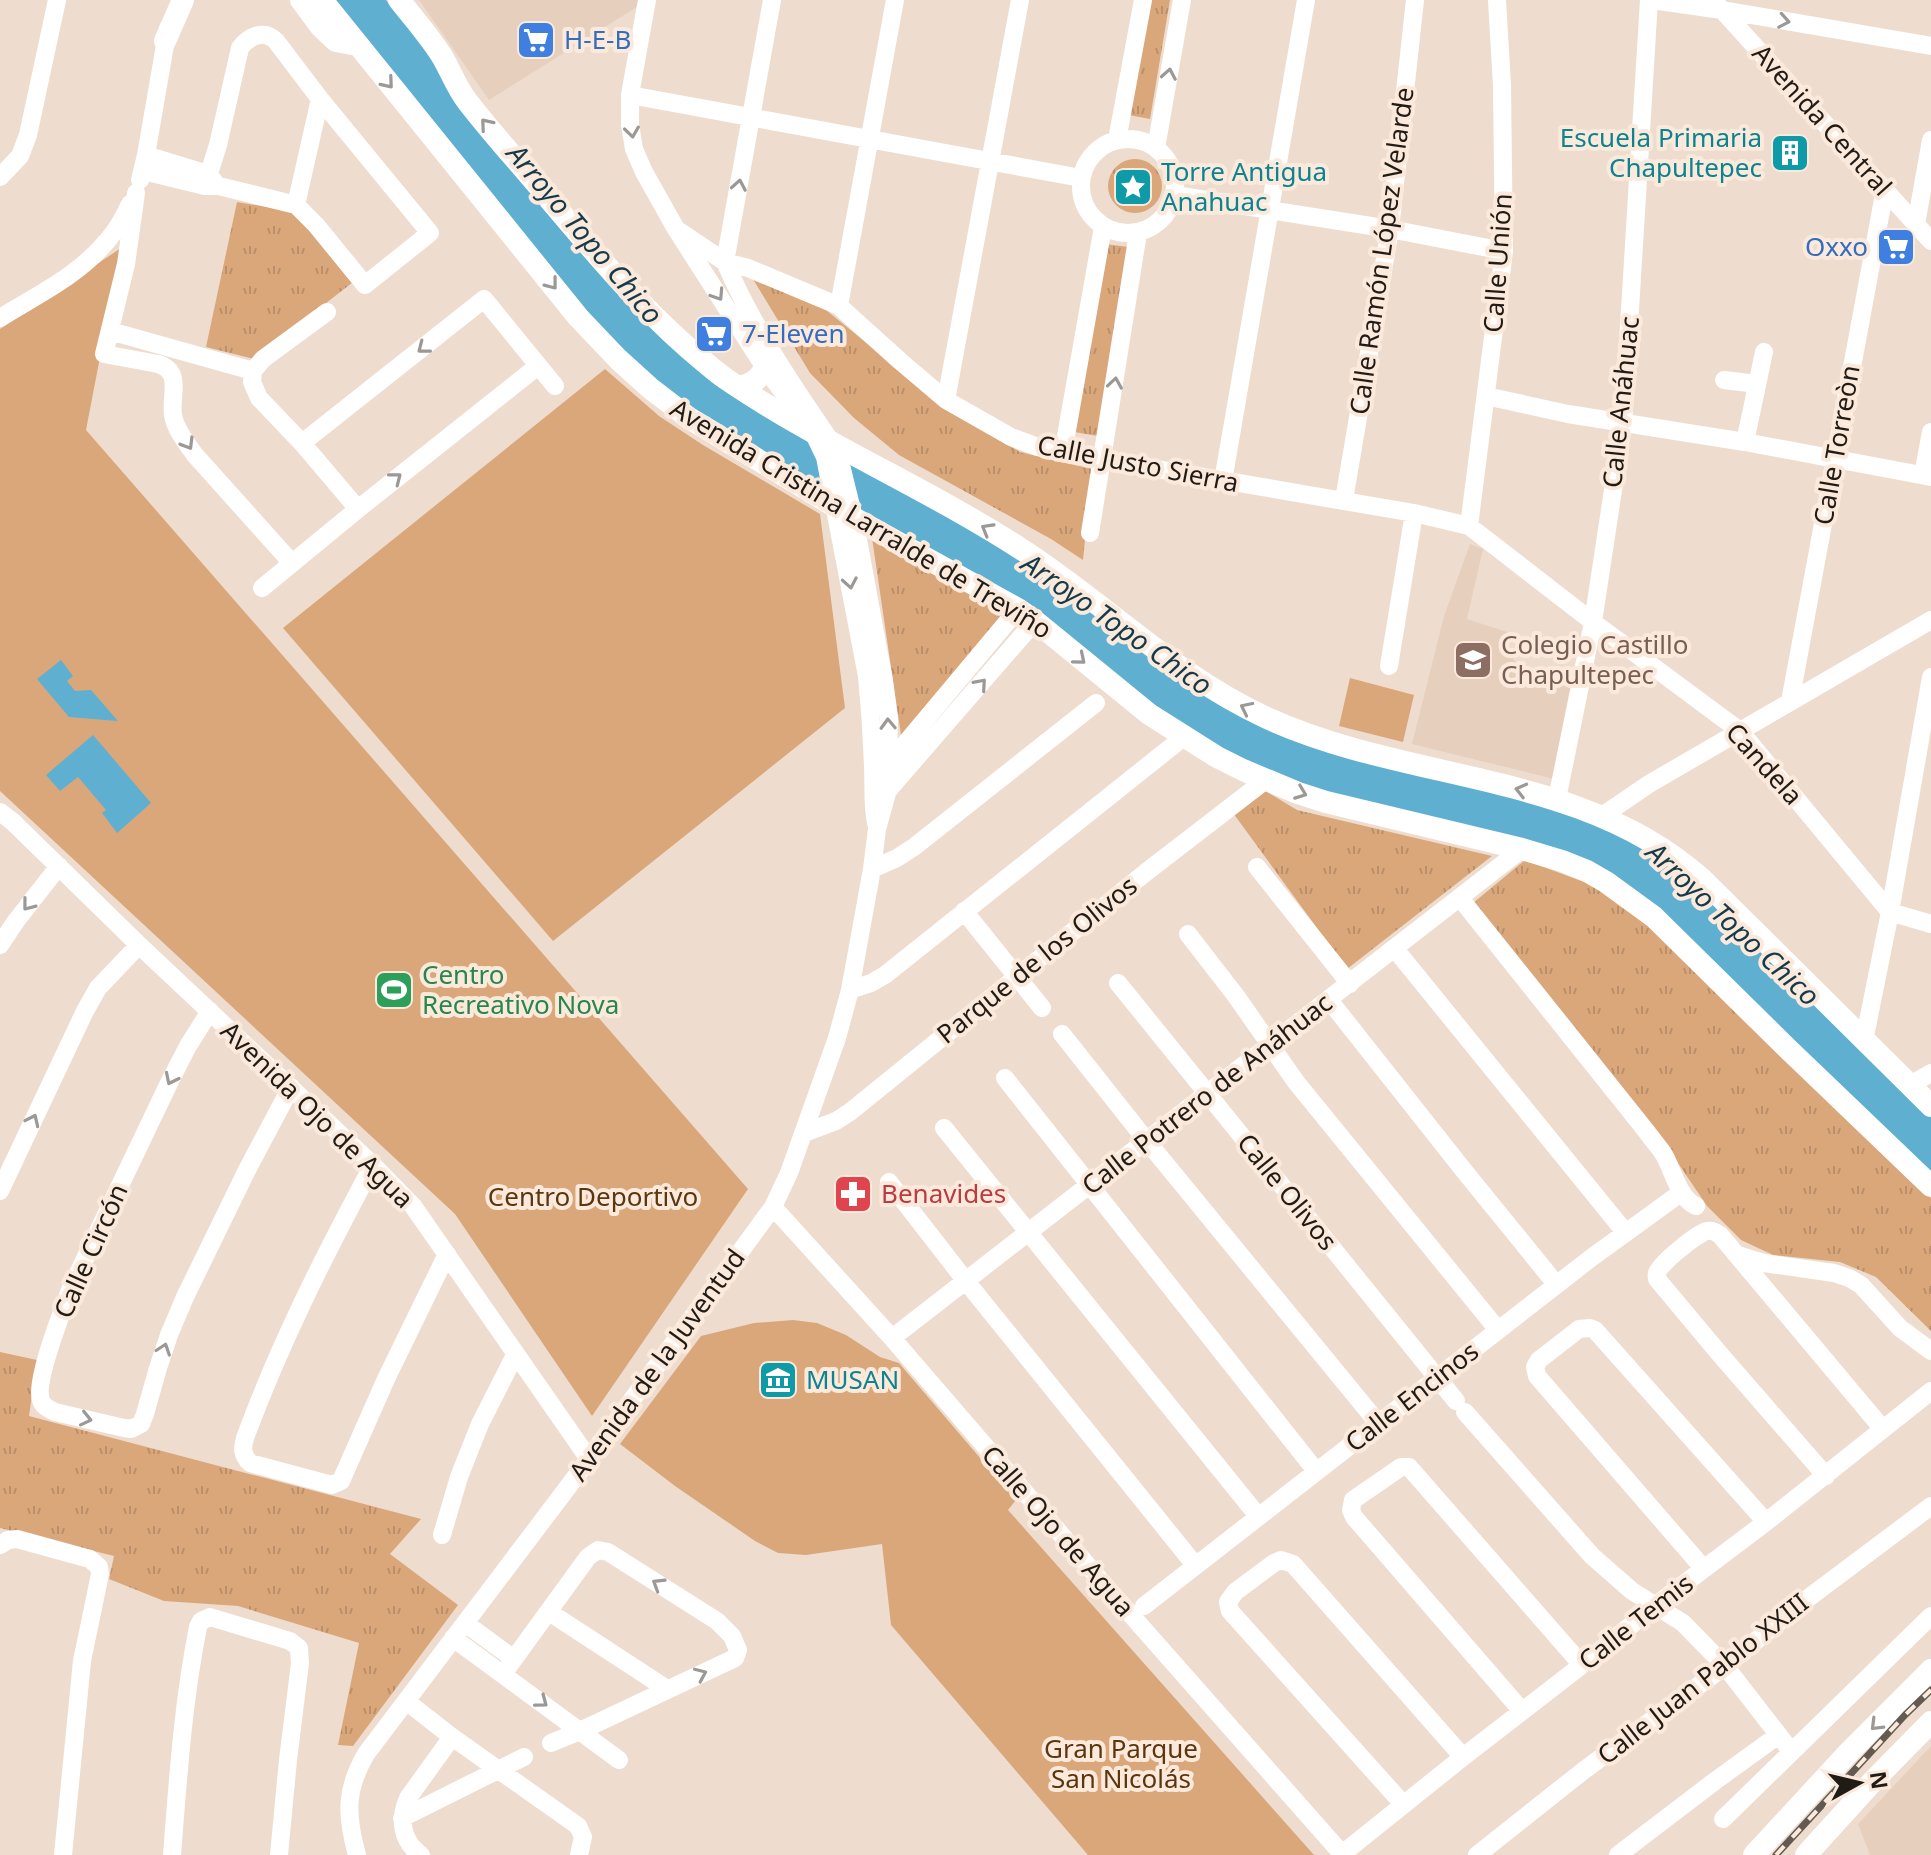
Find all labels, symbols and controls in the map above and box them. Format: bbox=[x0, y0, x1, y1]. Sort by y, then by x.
one-way arrow bbox=[1778, 12, 1791, 29]
supermarket icon: H-E-B bbox=[515, 19, 557, 61]
place label: H-E-B bbox=[564, 21, 631, 57]
street label: Avenida Central bbox=[1745, 36, 1901, 203]
one-way arrow bbox=[1160, 67, 1177, 81]
one-way arrow bbox=[378, 74, 393, 88]
street label: Calle Ramón López Velarde bbox=[1340, 85, 1422, 417]
one-way arrow bbox=[481, 119, 496, 133]
place label: Escuela Primaria Chapultepec bbox=[1560, 119, 1762, 185]
one-way arrow bbox=[623, 126, 640, 139]
building icon: Escuela Primaria Chapultepec bbox=[1769, 132, 1811, 174]
water label: Arroyo Topo Chico bbox=[498, 134, 672, 331]
place label: Torre Antigua Anahuac bbox=[1161, 153, 1327, 219]
place icon: Torre Antigua Anahuac bbox=[1112, 166, 1154, 208]
one-way arrow bbox=[729, 179, 746, 192]
street label: Calle Unión bbox=[1474, 192, 1520, 334]
supermarket icon: Oxxo bbox=[1875, 226, 1917, 268]
place label: Oxxo bbox=[1805, 228, 1868, 264]
one-way arrow bbox=[543, 275, 557, 290]
one-way arrow bbox=[709, 286, 724, 301]
supermarket icon: 7-Eleven bbox=[693, 313, 735, 355]
street label: Calle Anáhuac bbox=[1593, 314, 1647, 489]
place label: 7-Eleven bbox=[742, 315, 845, 351]
one-way arrow bbox=[418, 338, 432, 353]
street label: Calle Torreòn bbox=[1804, 362, 1868, 528]
one-way arrow bbox=[1105, 376, 1122, 390]
street label: Avenida Cristina Larralde de Treviño bbox=[664, 390, 1059, 647]
street label: Calle Justo Sierra bbox=[1034, 426, 1242, 500]
one-way arrow bbox=[178, 435, 193, 450]
one-way arrow bbox=[387, 474, 402, 488]
one-way arrow bbox=[981, 523, 996, 539]
water label: Arroyo Topo Chico bbox=[1013, 542, 1220, 703]
one-way arrow bbox=[840, 576, 857, 589]
place label: Colegio Castillo Chapultepec bbox=[1501, 626, 1688, 692]
school or university icon: Colegio Castillo Chapultepec bbox=[1452, 639, 1494, 681]
one-way arrow bbox=[1071, 649, 1086, 663]
one-way arrow bbox=[971, 678, 986, 693]
one-way arrow bbox=[1240, 702, 1255, 718]
street label: Candela bbox=[1718, 714, 1811, 812]
one-way arrow bbox=[880, 717, 897, 730]
one-way arrow bbox=[1293, 783, 1307, 800]
one-way arrow bbox=[1515, 783, 1529, 800]
water label: Arroyo Topo Chico bbox=[1637, 832, 1829, 1014]
street label: Parque de los Olivos bbox=[929, 867, 1144, 1051]
one-way arrow bbox=[24, 896, 38, 911]
place label: Centro Recreativo Nova bbox=[422, 956, 619, 1022]
sports icon: Centro Recreativo Nova bbox=[373, 969, 415, 1011]
street label: Calle Potrero de Anáhuac bbox=[1074, 984, 1339, 1202]
street label: Avenida Ojo de Agua bbox=[214, 1013, 422, 1216]
one-way arrow bbox=[166, 1070, 181, 1085]
one-way arrow bbox=[23, 1114, 39, 1128]
street label: Calle Olivos bbox=[1229, 1125, 1346, 1257]
pharmacy icon: Benavides bbox=[832, 1173, 874, 1215]
place label: Benavides bbox=[881, 1175, 1006, 1211]
street label: Calle Circón bbox=[44, 1178, 136, 1323]
park label: Centro Deportivo bbox=[488, 1178, 698, 1214]
street label: Avenida de la Juventud bbox=[560, 1241, 753, 1488]
street label: Calle Encinos bbox=[1337, 1333, 1485, 1460]
one-way arrow bbox=[154, 1343, 171, 1357]
museum icon: MUSAN bbox=[757, 1359, 799, 1401]
place label: MUSAN bbox=[806, 1361, 899, 1397]
one-way arrow bbox=[79, 1410, 93, 1427]
street label: Calle Ojo de Agua bbox=[974, 1437, 1143, 1624]
street label: Calle Temis bbox=[1570, 1565, 1700, 1677]
one-way arrow bbox=[653, 1578, 667, 1593]
street label: Calle Juan Pablo XXIII bbox=[1589, 1584, 1815, 1772]
one-way arrow bbox=[693, 1667, 708, 1683]
one-way arrow bbox=[533, 1693, 547, 1707]
one-way arrow bbox=[1871, 1716, 1885, 1730]
park label: Gran Parque San Nicolás bbox=[1044, 1730, 1198, 1796]
north arrow bbox=[1819, 1743, 1899, 1823]
text: N bbox=[1864, 1769, 1896, 1791]

